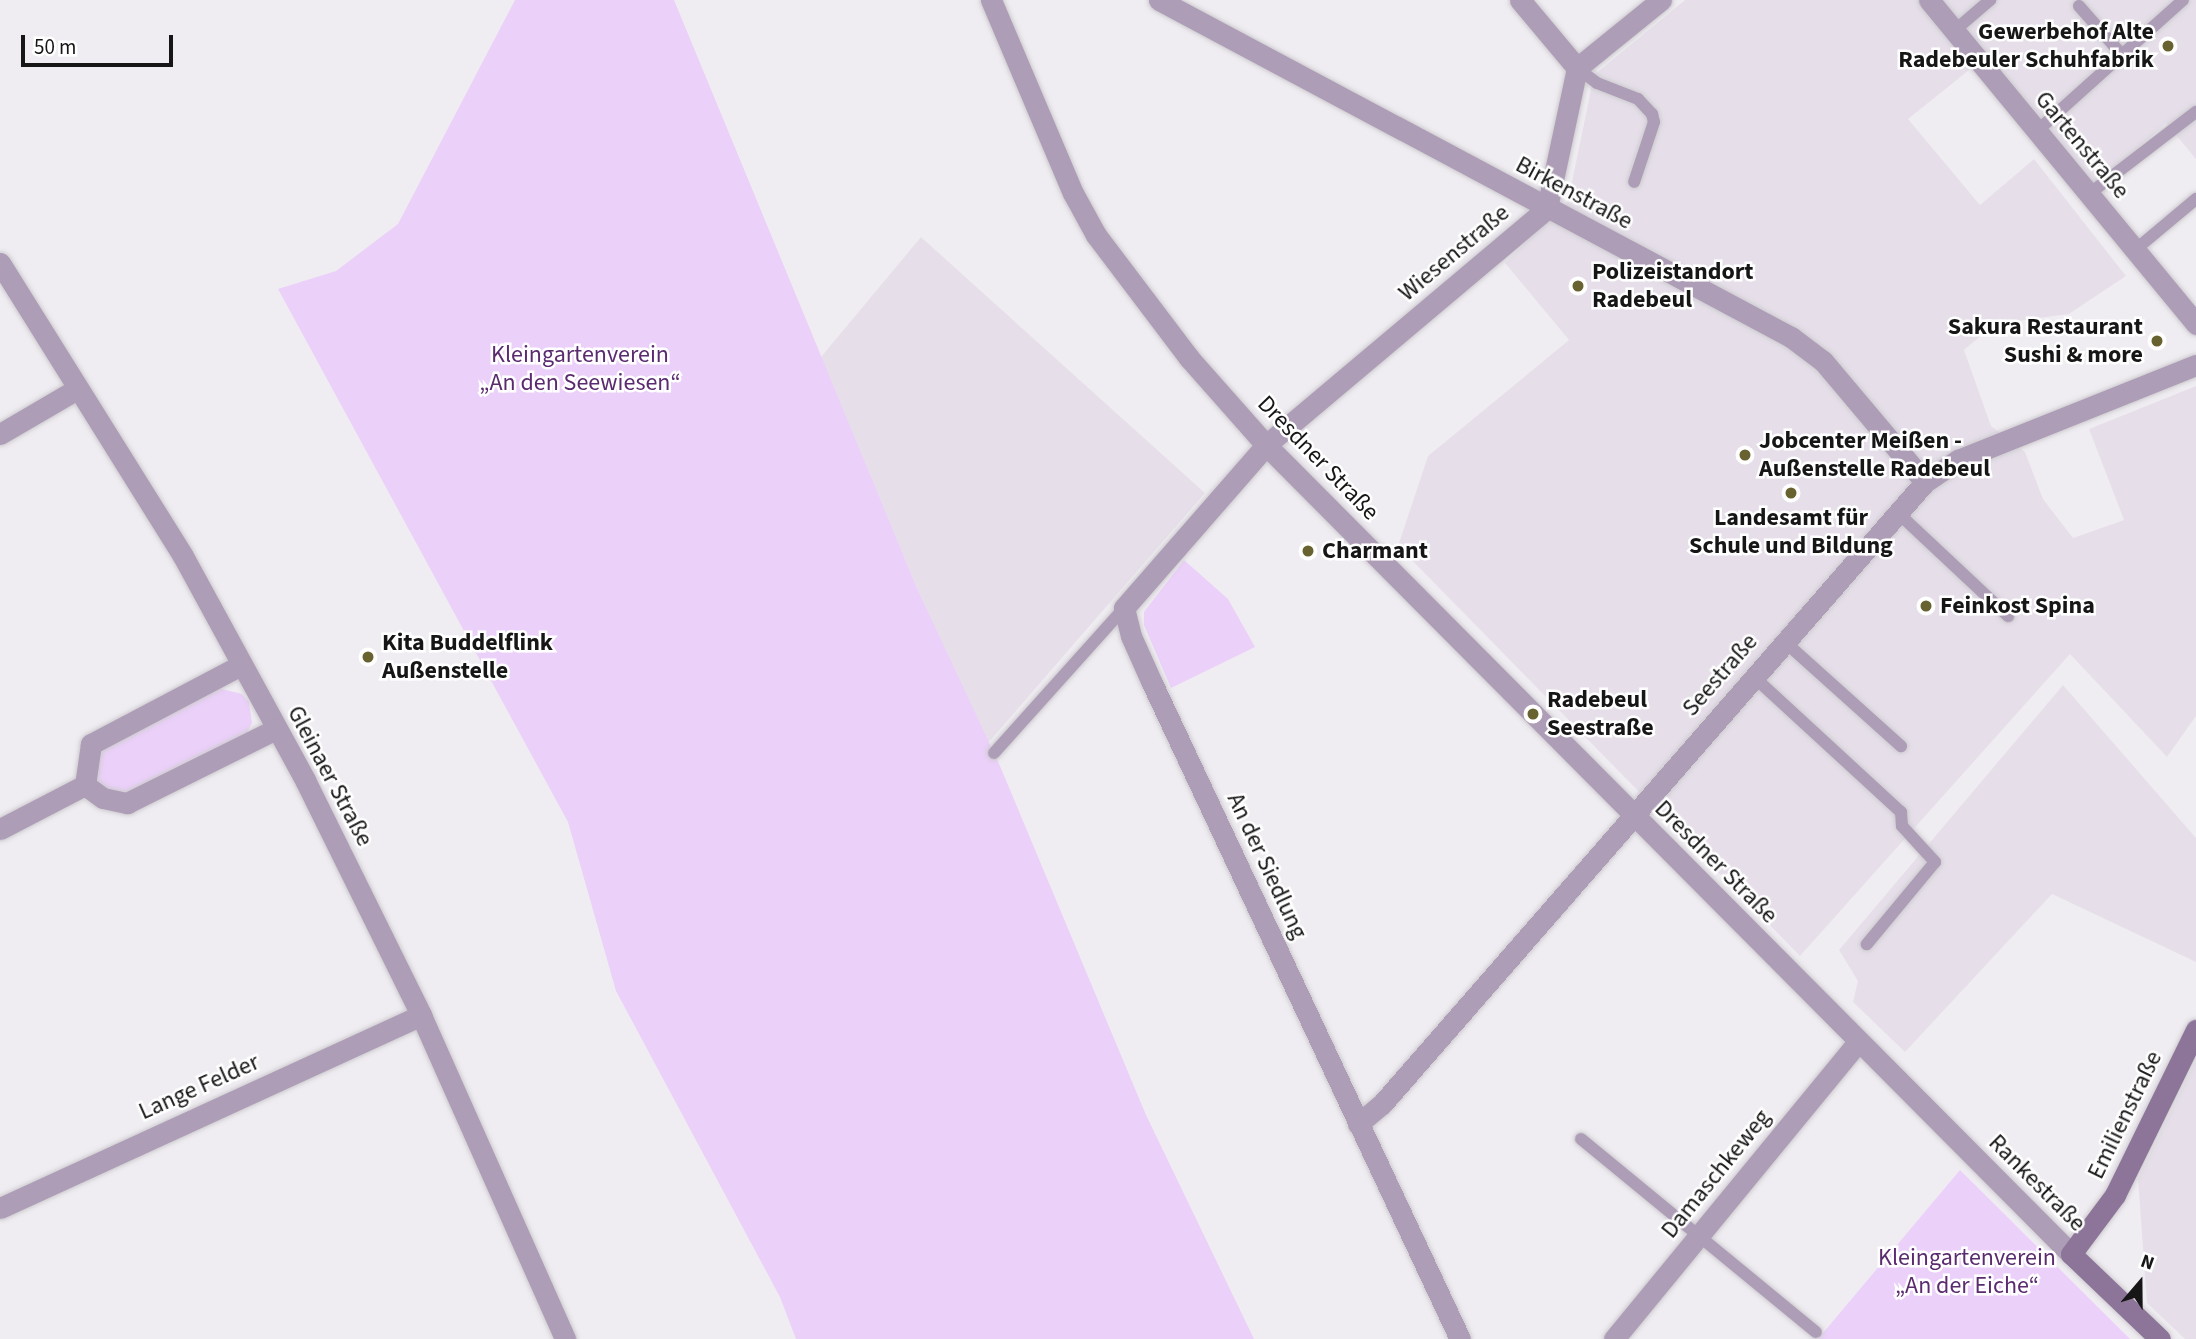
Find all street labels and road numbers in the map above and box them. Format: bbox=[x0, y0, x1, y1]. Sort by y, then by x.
street label: Gartenstraße bbox=[2029, 85, 2135, 205]
street label: Birkenstraße bbox=[1511, 150, 1637, 236]
street label: Wiesenstraße bbox=[1393, 199, 1515, 307]
street label: Dresdner Straße bbox=[1251, 390, 1385, 526]
street label: Seestraße bbox=[1676, 628, 1764, 722]
street label: Gleinaer Straße bbox=[281, 701, 379, 851]
street label: An der Siedlung bbox=[1221, 788, 1313, 944]
street label: Dresdner Straße bbox=[1648, 794, 1784, 930]
street label: Emilienstraße bbox=[2082, 1046, 2168, 1184]
street label: Lange Felder bbox=[134, 1048, 264, 1126]
street label: Damaschkeweg bbox=[1655, 1104, 1777, 1244]
street label: Rankestraße bbox=[1982, 1128, 2092, 1238]

